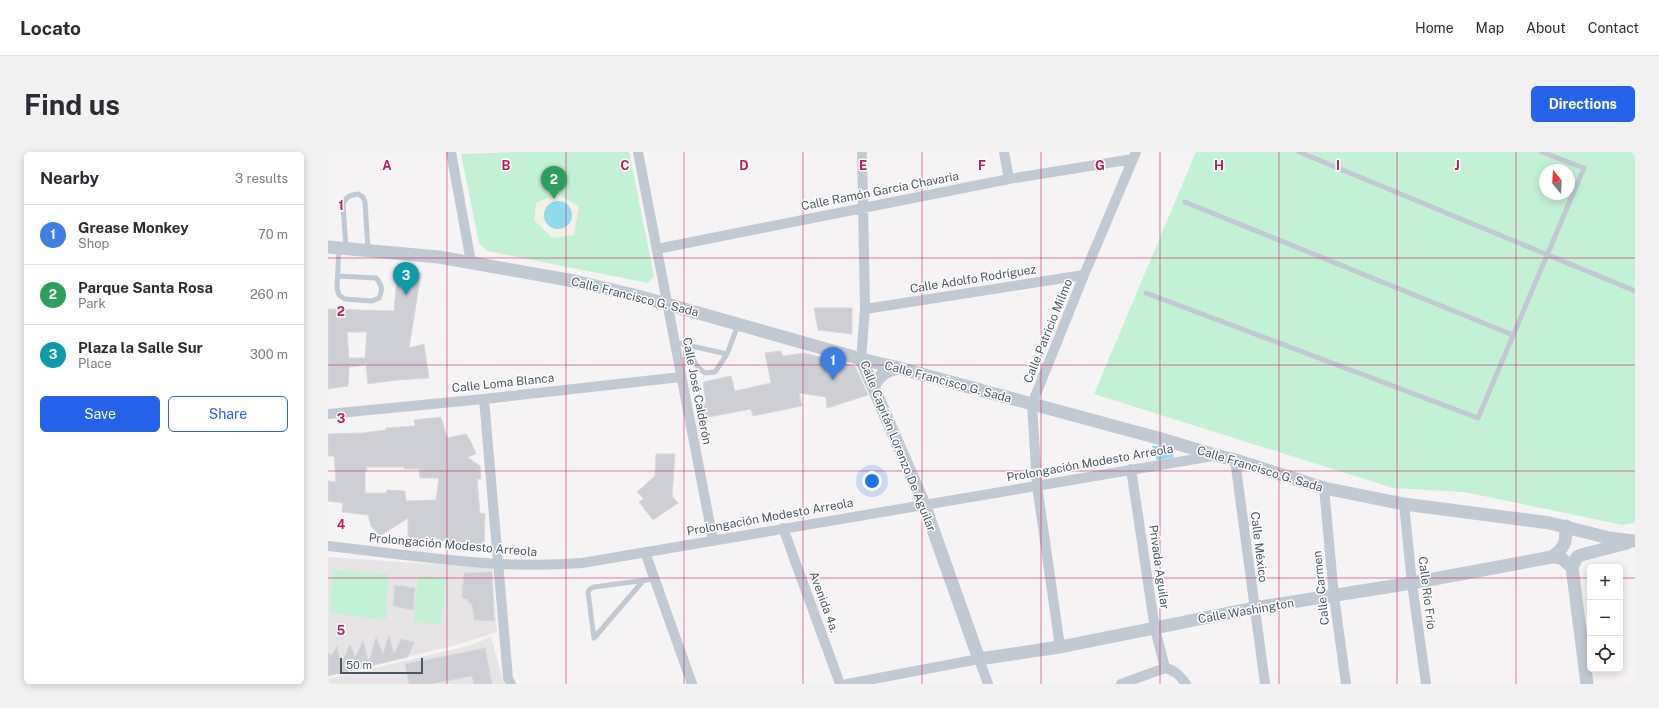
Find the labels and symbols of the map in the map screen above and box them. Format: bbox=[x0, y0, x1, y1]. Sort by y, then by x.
text: A bbox=[382, 158, 392, 173]
text: B bbox=[502, 158, 511, 173]
text: C bbox=[620, 158, 630, 173]
text: D bbox=[739, 158, 749, 173]
text: E bbox=[859, 158, 867, 173]
text: F bbox=[978, 158, 986, 173]
text: G bbox=[1095, 158, 1105, 173]
text: H bbox=[1214, 158, 1224, 173]
text: I bbox=[1336, 158, 1340, 173]
text: J bbox=[1454, 158, 1460, 173]
north arrow bbox=[1539, 164, 1575, 200]
pin: 2 bbox=[541, 166, 567, 199]
street label: Calle Ramón García Chavaria bbox=[800, 169, 960, 213]
text: 1 bbox=[338, 198, 344, 213]
pin: 3 bbox=[393, 262, 419, 295]
street label: Calle Adolfo Rodríguez bbox=[909, 262, 1037, 296]
street label: Calle Francisco G. Sada bbox=[570, 274, 700, 320]
street label: Calle Patricio Milmo bbox=[1021, 277, 1075, 385]
text: 2 bbox=[337, 304, 345, 319]
street label: Calle José Calderón bbox=[680, 336, 714, 446]
pin: 1 bbox=[820, 347, 846, 380]
street label: Calle Francisco G. Sada bbox=[883, 358, 1013, 406]
street label: Calle Capitán Lorenzo De Aguilar bbox=[857, 359, 939, 534]
street label: Calle Loma Blanca bbox=[451, 371, 555, 395]
text: 3 bbox=[337, 411, 346, 426]
street label: Prolongación Modesto Arreola bbox=[1006, 441, 1174, 485]
street label: Calle Francisco G. Sada bbox=[1195, 443, 1325, 495]
your location bbox=[862, 471, 882, 491]
street label: Prolongación Modesto Arreola bbox=[686, 495, 854, 539]
street label: Calle México bbox=[1248, 511, 1270, 583]
text: 4 bbox=[337, 517, 346, 532]
street label: Privada Aguilar bbox=[1146, 524, 1172, 610]
street label: Prolongación Modesto Arreola bbox=[368, 531, 538, 559]
street label: Calle Carmen bbox=[1310, 550, 1332, 626]
street label: Calle Río Frío bbox=[1416, 556, 1438, 630]
street label: Avenida 4a. bbox=[806, 570, 842, 634]
street label: Calle Washington bbox=[1197, 596, 1295, 626]
text: 5 bbox=[337, 623, 346, 638]
scale bar bbox=[340, 656, 423, 675]

